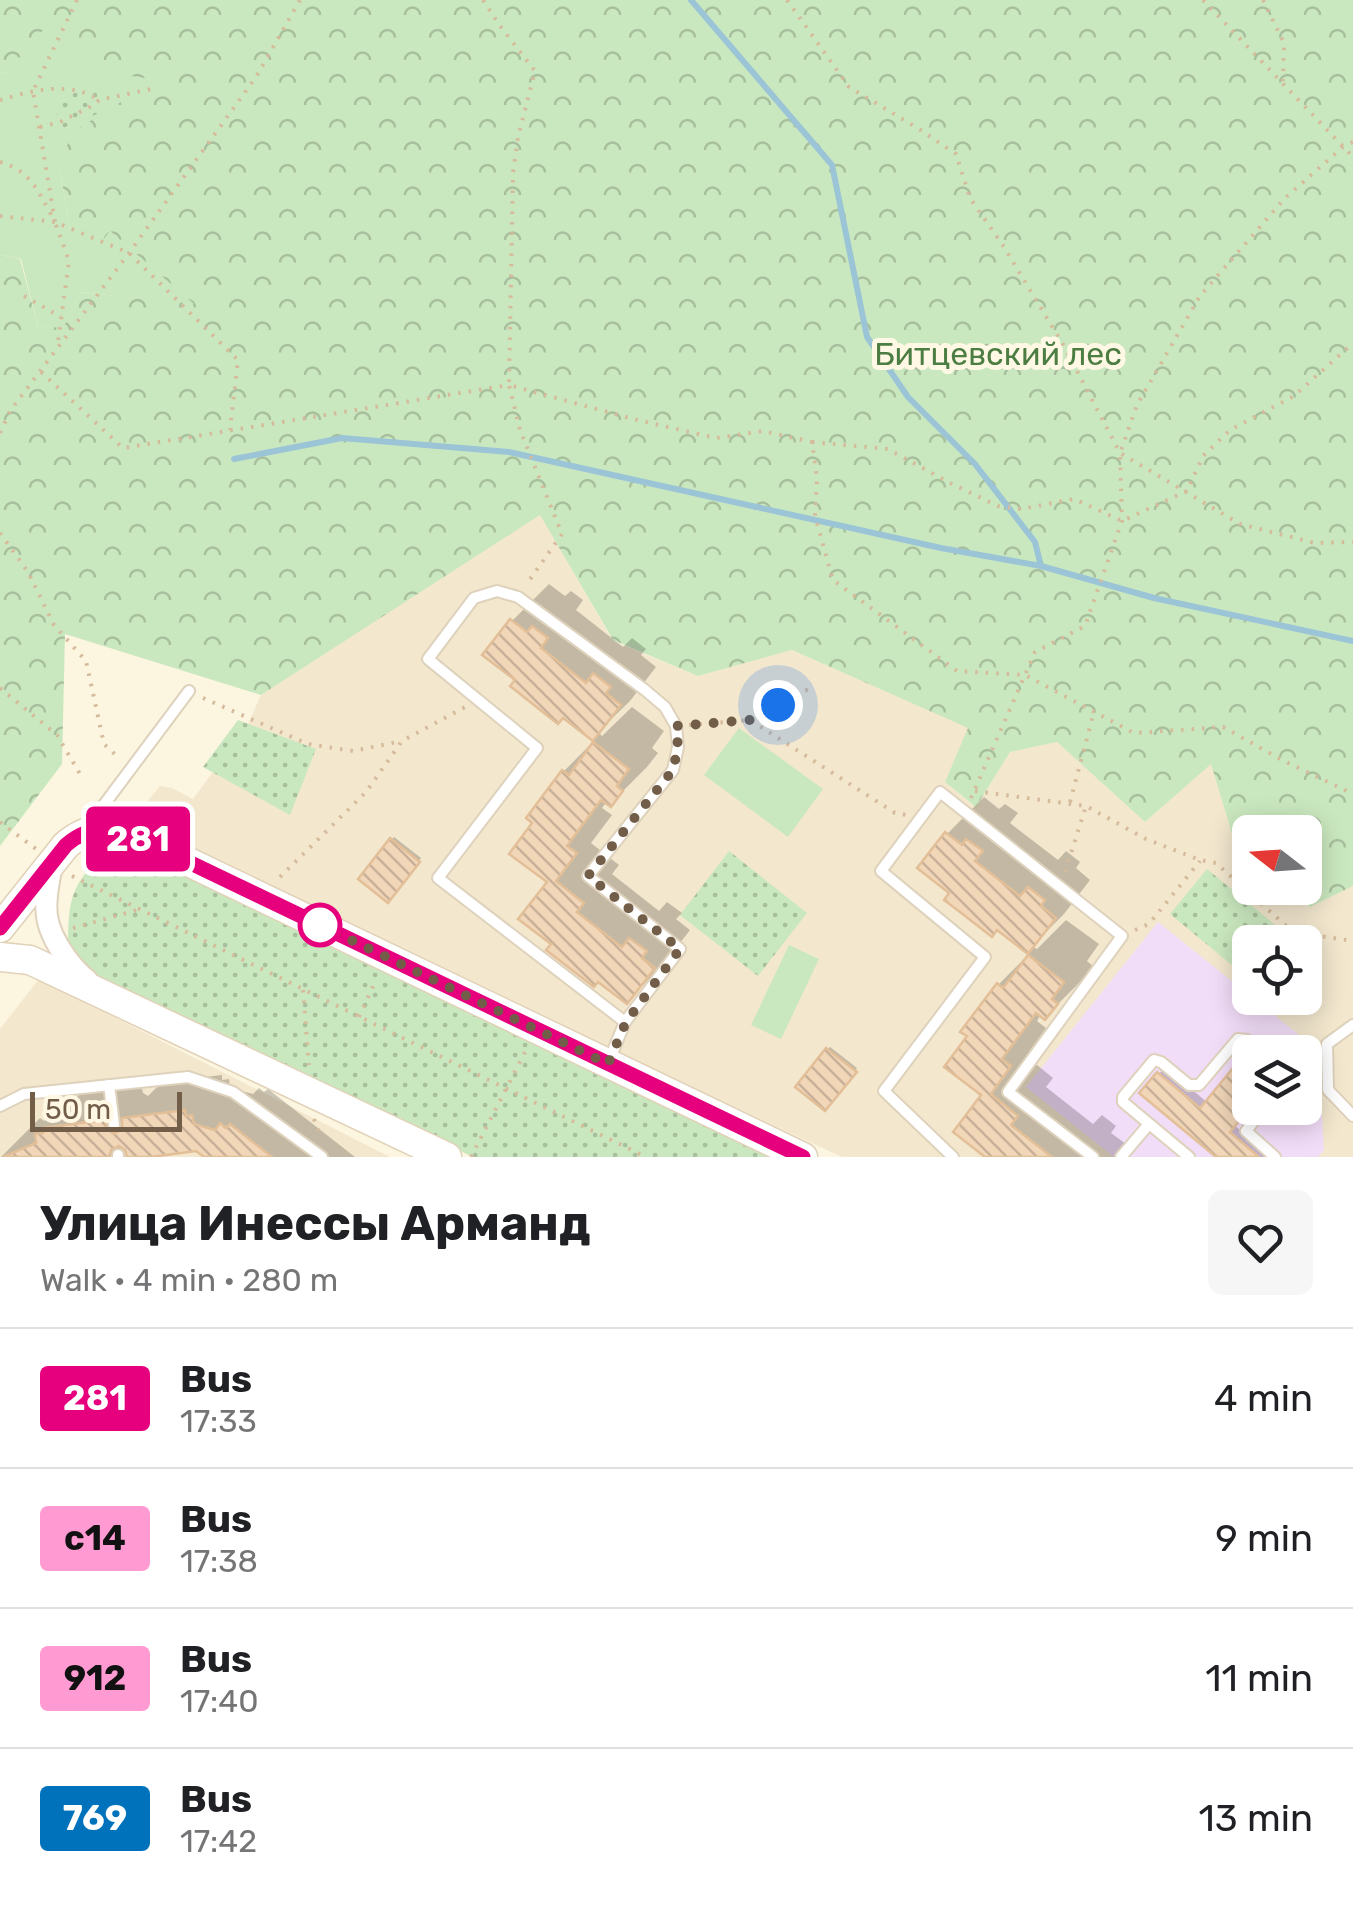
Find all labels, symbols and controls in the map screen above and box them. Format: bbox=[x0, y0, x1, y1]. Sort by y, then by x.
park label: Битцевский лес bbox=[874, 335, 1122, 373]
your location bbox=[753, 680, 803, 730]
line badge: 281 bbox=[80, 806, 196, 872]
north arrow bbox=[1232, 815, 1322, 905]
map controls bbox=[1232, 815, 1322, 1125]
text: 281 bbox=[106, 818, 170, 860]
unlabelled marker bbox=[299, 904, 341, 946]
button: locate bbox=[1232, 925, 1322, 1015]
button: layers bbox=[1232, 1035, 1322, 1125]
scale bar bbox=[30, 1087, 182, 1132]
text: 50 m bbox=[45, 1093, 111, 1126]
button: heart bbox=[1208, 1190, 1313, 1295]
text: Улица Инессы Арманд bbox=[40, 1195, 590, 1252]
text: Walk · 4 min · 280 m bbox=[40, 1261, 338, 1299]
text: Bus bbox=[180, 1356, 252, 1402]
text: 4 min bbox=[1214, 1375, 1313, 1421]
text: 281 bbox=[63, 1377, 127, 1419]
text: 17:33 bbox=[180, 1402, 257, 1440]
text: Bus bbox=[180, 1496, 252, 1542]
text: 9 min bbox=[1215, 1515, 1313, 1561]
text: с14 bbox=[64, 1517, 126, 1559]
text: 17:38 bbox=[180, 1542, 258, 1580]
text: Bus bbox=[180, 1636, 252, 1682]
text: 11 min bbox=[1205, 1655, 1313, 1701]
text: 912 bbox=[64, 1657, 126, 1699]
text: 17:40 bbox=[180, 1682, 259, 1720]
text: Bus bbox=[180, 1776, 252, 1822]
text: 13 min bbox=[1199, 1795, 1313, 1841]
text: 769 bbox=[63, 1797, 127, 1839]
text: 17:42 bbox=[180, 1822, 257, 1860]

